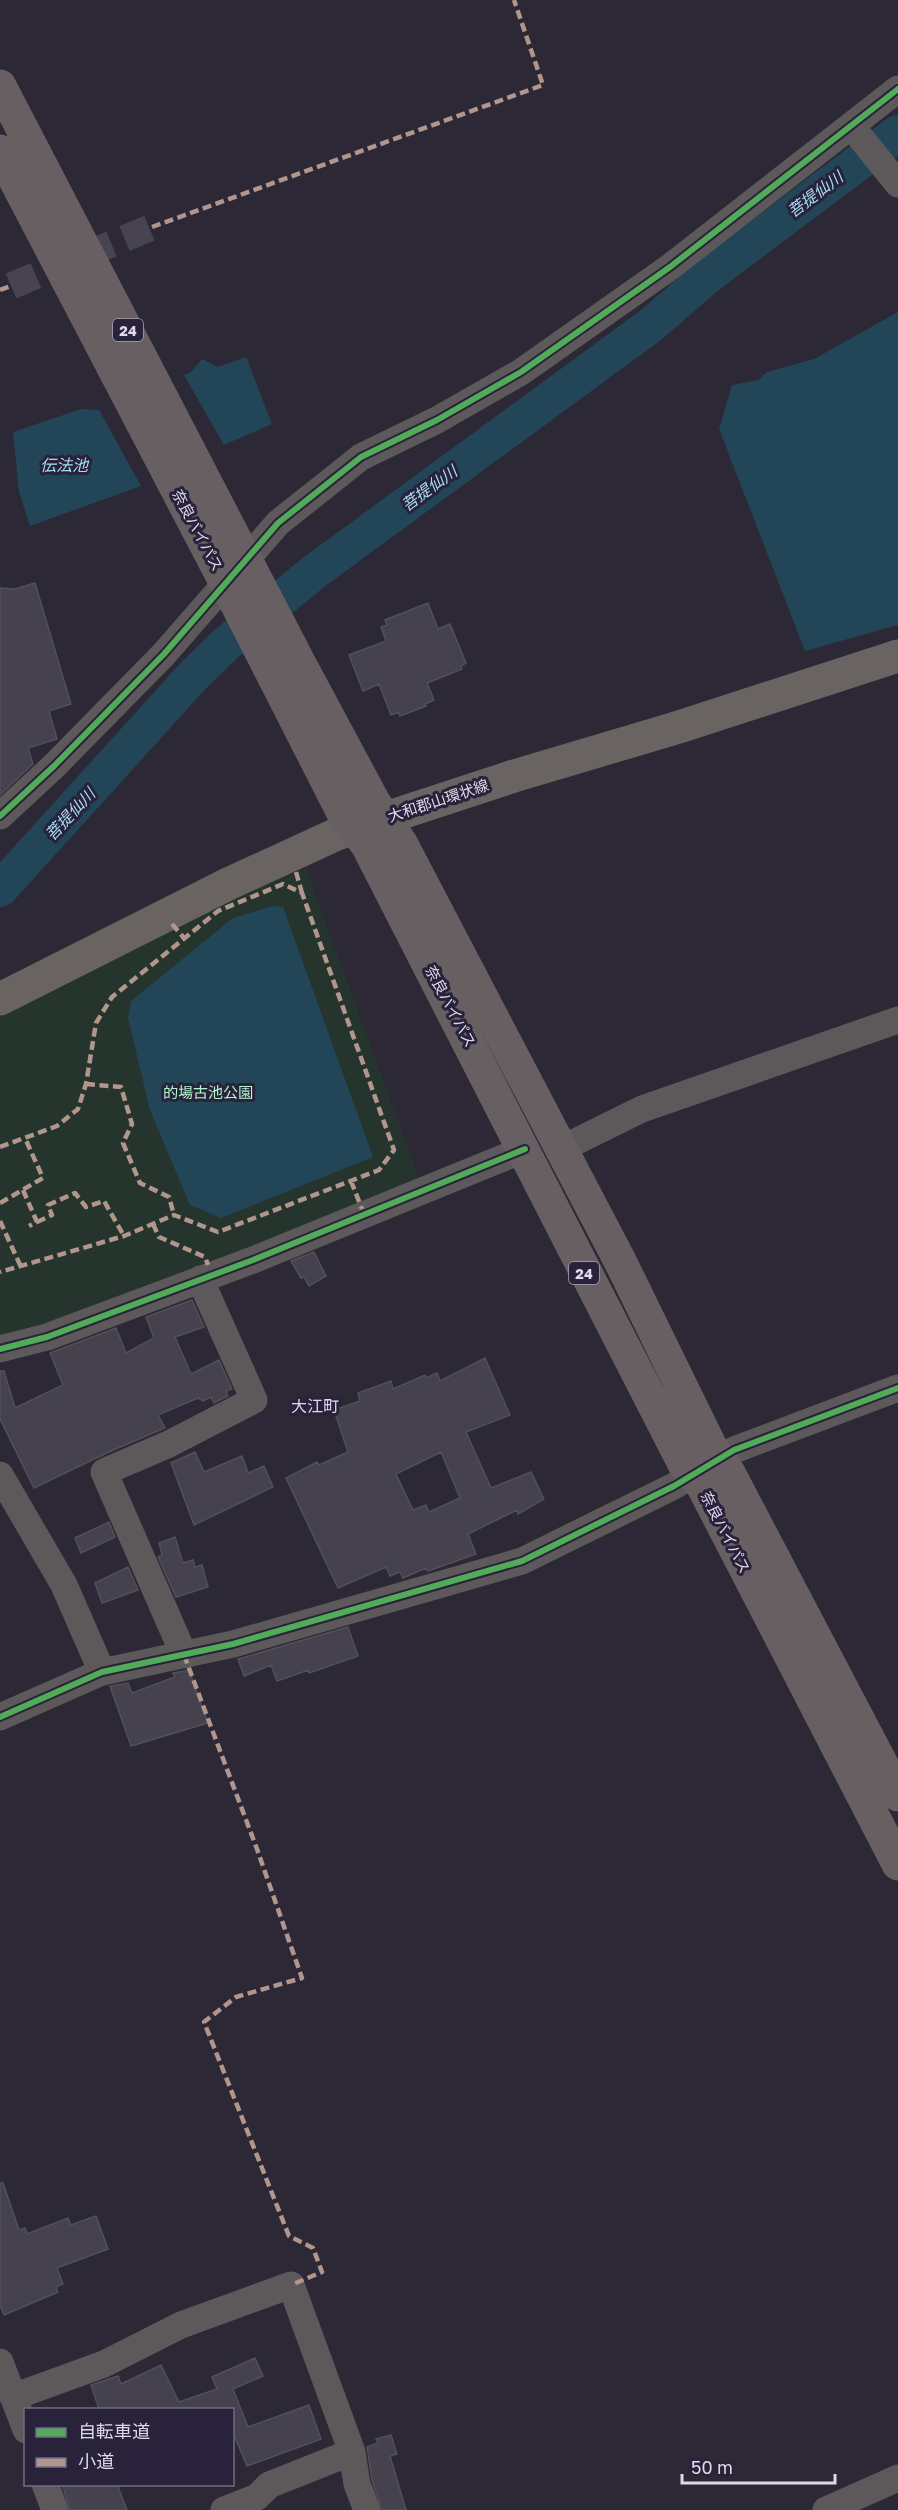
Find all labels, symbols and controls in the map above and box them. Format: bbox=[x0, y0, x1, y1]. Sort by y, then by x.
water label: 菩提仙川 bbox=[783, 166, 848, 221]
road number: 24 bbox=[113, 319, 143, 341]
water label: 伝法池 bbox=[40, 455, 90, 475]
water label: 菩提仙川 bbox=[397, 460, 462, 515]
street label: 奈良バイパス bbox=[169, 486, 227, 574]
street label: 大和郡山環状線 bbox=[385, 775, 491, 825]
water label: 菩提仙川 bbox=[41, 782, 100, 844]
street label: 奈良バイパス bbox=[422, 962, 480, 1050]
park label: 的場古池公園 bbox=[163, 1083, 253, 1101]
road number: 24 bbox=[569, 1262, 599, 1284]
district label: 大江町 bbox=[291, 1396, 339, 1416]
street label: 奈良バイパス bbox=[698, 1488, 754, 1576]
legend bbox=[24, 2408, 234, 2486]
text: 自転車道 bbox=[78, 2420, 150, 2442]
scale bar bbox=[682, 2447, 835, 2485]
text: 小道 bbox=[78, 2450, 114, 2472]
text: 50 m bbox=[691, 2456, 733, 2478]

